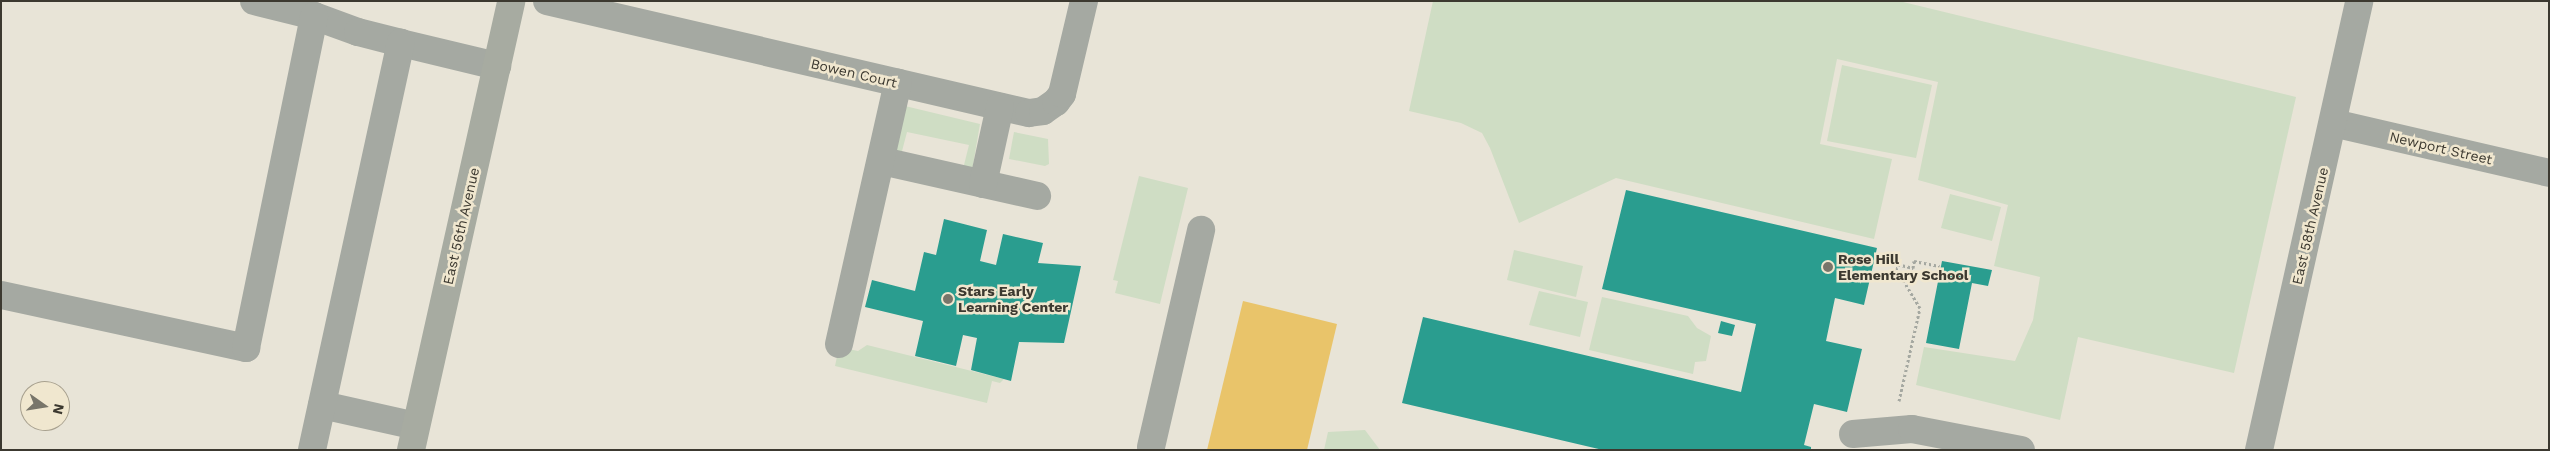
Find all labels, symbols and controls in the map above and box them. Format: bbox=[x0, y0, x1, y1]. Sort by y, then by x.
street label: Bowen Court bbox=[809, 55, 899, 91]
street label: Newport Street bbox=[2388, 128, 2494, 168]
street label: East 56th Avenue bbox=[439, 165, 483, 287]
street label: East 58th Avenue bbox=[2288, 165, 2332, 287]
place label: Rose Hill Elementary School bbox=[1838, 251, 1969, 284]
marker: Rose Hill Elementary School bbox=[1822, 261, 1834, 273]
place label: Stars Early Learning Center bbox=[958, 283, 1068, 316]
marker: Stars Early Learning Center bbox=[942, 293, 954, 305]
north arrow bbox=[20, 381, 70, 431]
text: N bbox=[50, 402, 68, 416]

